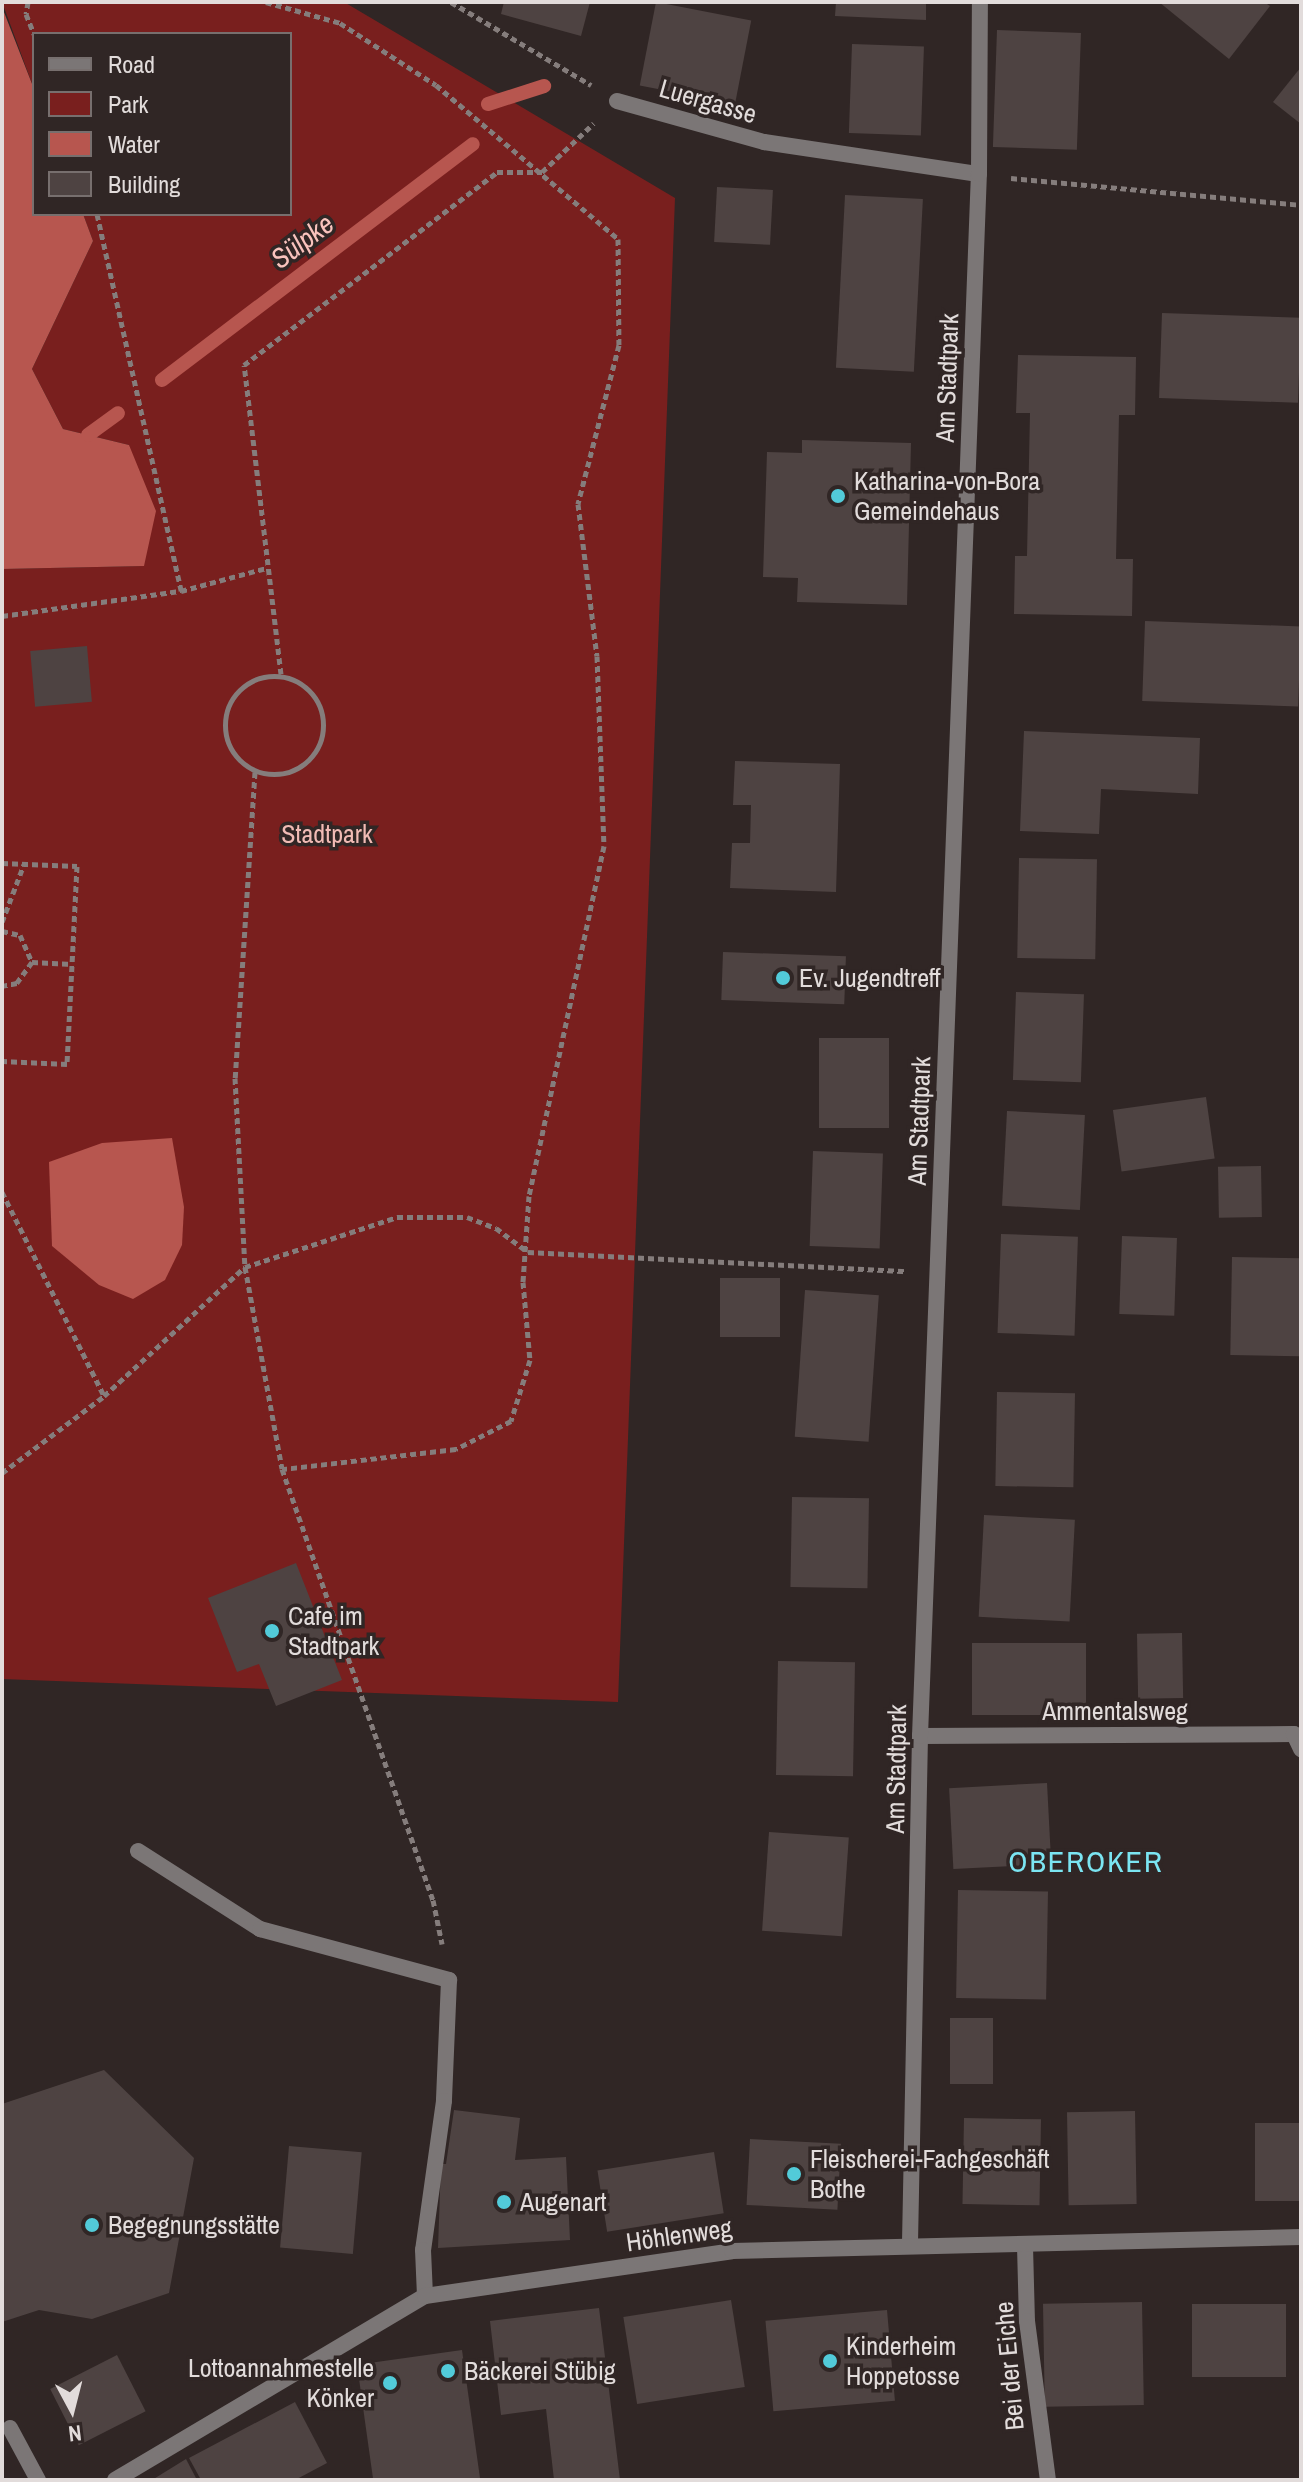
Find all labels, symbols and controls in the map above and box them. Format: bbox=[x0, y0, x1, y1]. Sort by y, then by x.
legend bbox=[32, 32, 292, 216]
text: Road bbox=[108, 48, 155, 80]
street label: Luergasse bbox=[656, 72, 760, 130]
text: Park bbox=[108, 88, 148, 120]
text: Water bbox=[108, 128, 160, 160]
text: Building bbox=[108, 168, 180, 200]
water label: Sülpke bbox=[264, 206, 340, 276]
street label: Am Stadtpark bbox=[929, 313, 965, 443]
place label: Katharina-von-Bora Gemeindehaus bbox=[854, 465, 1040, 526]
marker: Katharina-von-Bora Gemeindehaus bbox=[829, 487, 847, 505]
park label: Stadtpark bbox=[281, 818, 373, 850]
place label: Ev. Jugendtreff bbox=[799, 962, 940, 994]
marker: Ev. Jugendtreff bbox=[774, 969, 792, 987]
street label: Am Stadtpark bbox=[901, 1056, 937, 1186]
place label: Cafe im Stadtpark bbox=[288, 1600, 379, 1662]
marker: Cafe im Stadtpark bbox=[263, 1622, 281, 1640]
street label: Ammentalsweg bbox=[1042, 1695, 1188, 1727]
street label: Am Stadtpark bbox=[879, 1704, 913, 1834]
district label: OBEROKER bbox=[1008, 1843, 1164, 1879]
place label: Fleischerei-Fachgeschäft Bothe bbox=[810, 2143, 1050, 2204]
marker: Fleischerei-Fachgeschäft Bothe bbox=[785, 2165, 803, 2183]
place label: Augenart bbox=[520, 2186, 607, 2218]
marker: Augenart bbox=[495, 2193, 513, 2211]
place label: Begegnungsstätte bbox=[108, 2209, 280, 2241]
street label: Höhlenweg bbox=[624, 2212, 734, 2258]
marker: Begegnungsstätte bbox=[83, 2216, 101, 2234]
street label: Bei der Eiche bbox=[988, 2300, 1030, 2432]
place label: Kinderheim Hoppetosse bbox=[846, 2330, 960, 2392]
place label: Lottoannahmestelle Könker bbox=[188, 2352, 374, 2414]
marker: Kinderheim Hoppetosse bbox=[821, 2352, 839, 2370]
place label: Bäckerei Stübig bbox=[464, 2355, 616, 2387]
marker: Bäckerei Stübig bbox=[439, 2362, 457, 2380]
north arrow bbox=[32, 2370, 112, 2450]
marker: Lottoannahmestelle Könker bbox=[381, 2374, 399, 2392]
text: N bbox=[67, 2418, 83, 2450]

